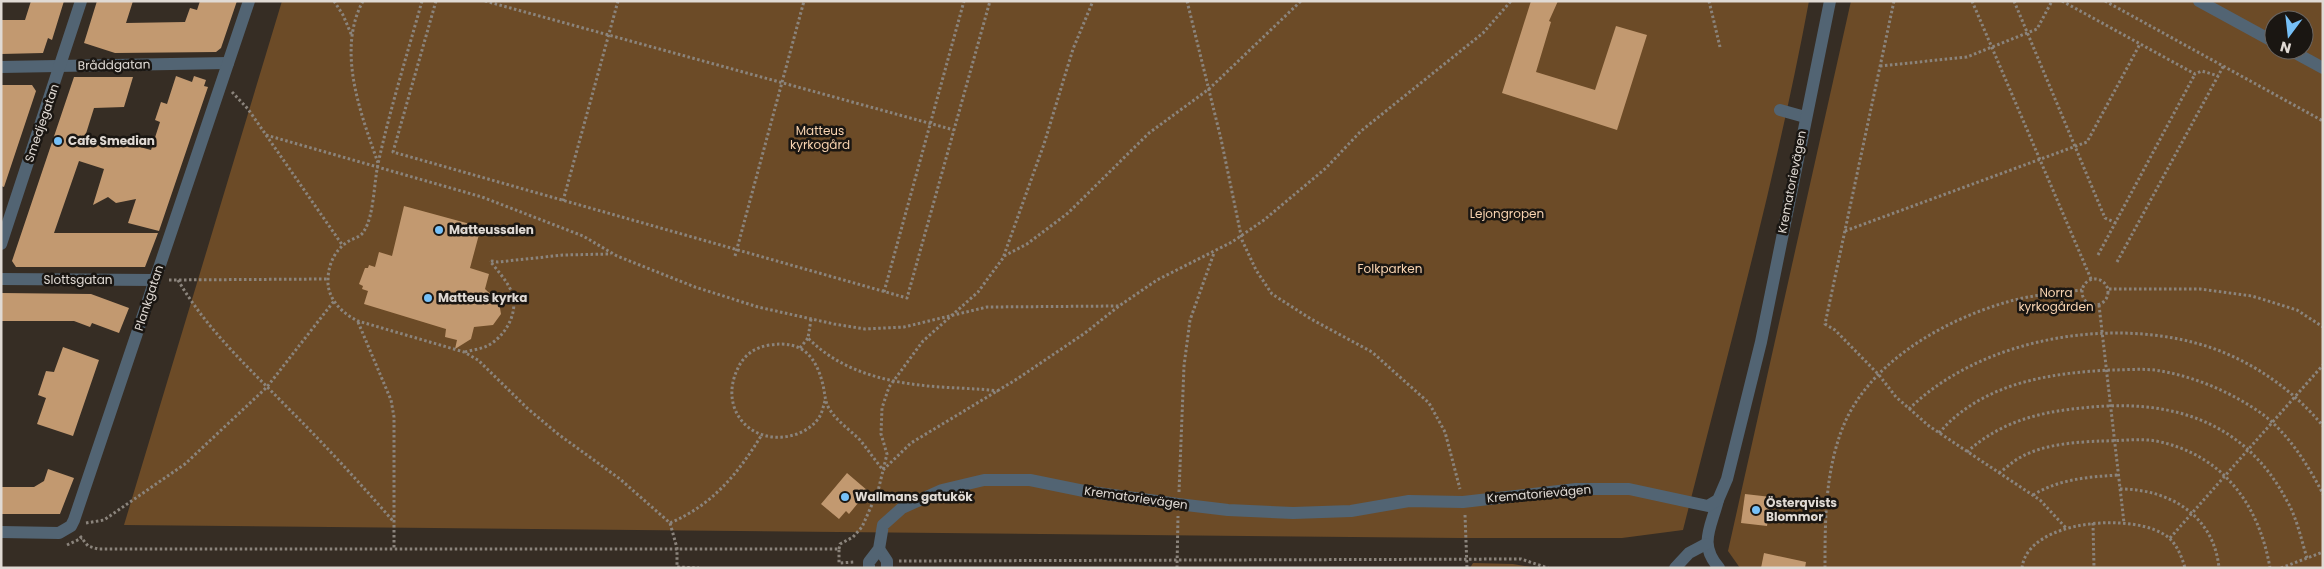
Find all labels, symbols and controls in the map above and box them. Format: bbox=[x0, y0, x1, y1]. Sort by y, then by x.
north arrow bbox=[2264, 10, 2314, 60]
text: N bbox=[2278, 37, 2293, 59]
street label: Bråddgatan bbox=[78, 55, 150, 74]
street label: Smedjegatan bbox=[20, 81, 63, 164]
park label: Matteus kyrkogård bbox=[790, 122, 850, 153]
street label: Krematorievägen bbox=[1773, 129, 1810, 235]
place label: Cafe Smedian bbox=[68, 132, 155, 149]
marker: Cafe Smedian bbox=[52, 135, 64, 147]
park label: Lejongropen bbox=[1470, 205, 1544, 222]
place label: Matteussalen bbox=[449, 221, 534, 238]
marker: Matteussalen bbox=[433, 224, 445, 236]
park label: Folkparken bbox=[1358, 260, 1422, 277]
street label: Plankgatan bbox=[130, 263, 167, 333]
street label: Slottsgatan bbox=[43, 271, 113, 288]
park label: Norra kyrkogården bbox=[2018, 284, 2094, 315]
place label: Matteus kyrka bbox=[438, 289, 527, 306]
marker: Matteus kyrka bbox=[422, 292, 434, 304]
street label: Krematorievägen bbox=[1486, 480, 1592, 507]
street label: Krematorievägen bbox=[1083, 482, 1189, 513]
place label: Wallmans gatukök bbox=[855, 488, 973, 505]
marker: Wallmans gatukök bbox=[839, 491, 851, 503]
place label: Österqvists Blommor bbox=[1766, 494, 1837, 525]
marker: Österqvists Blommor bbox=[1750, 504, 1762, 516]

